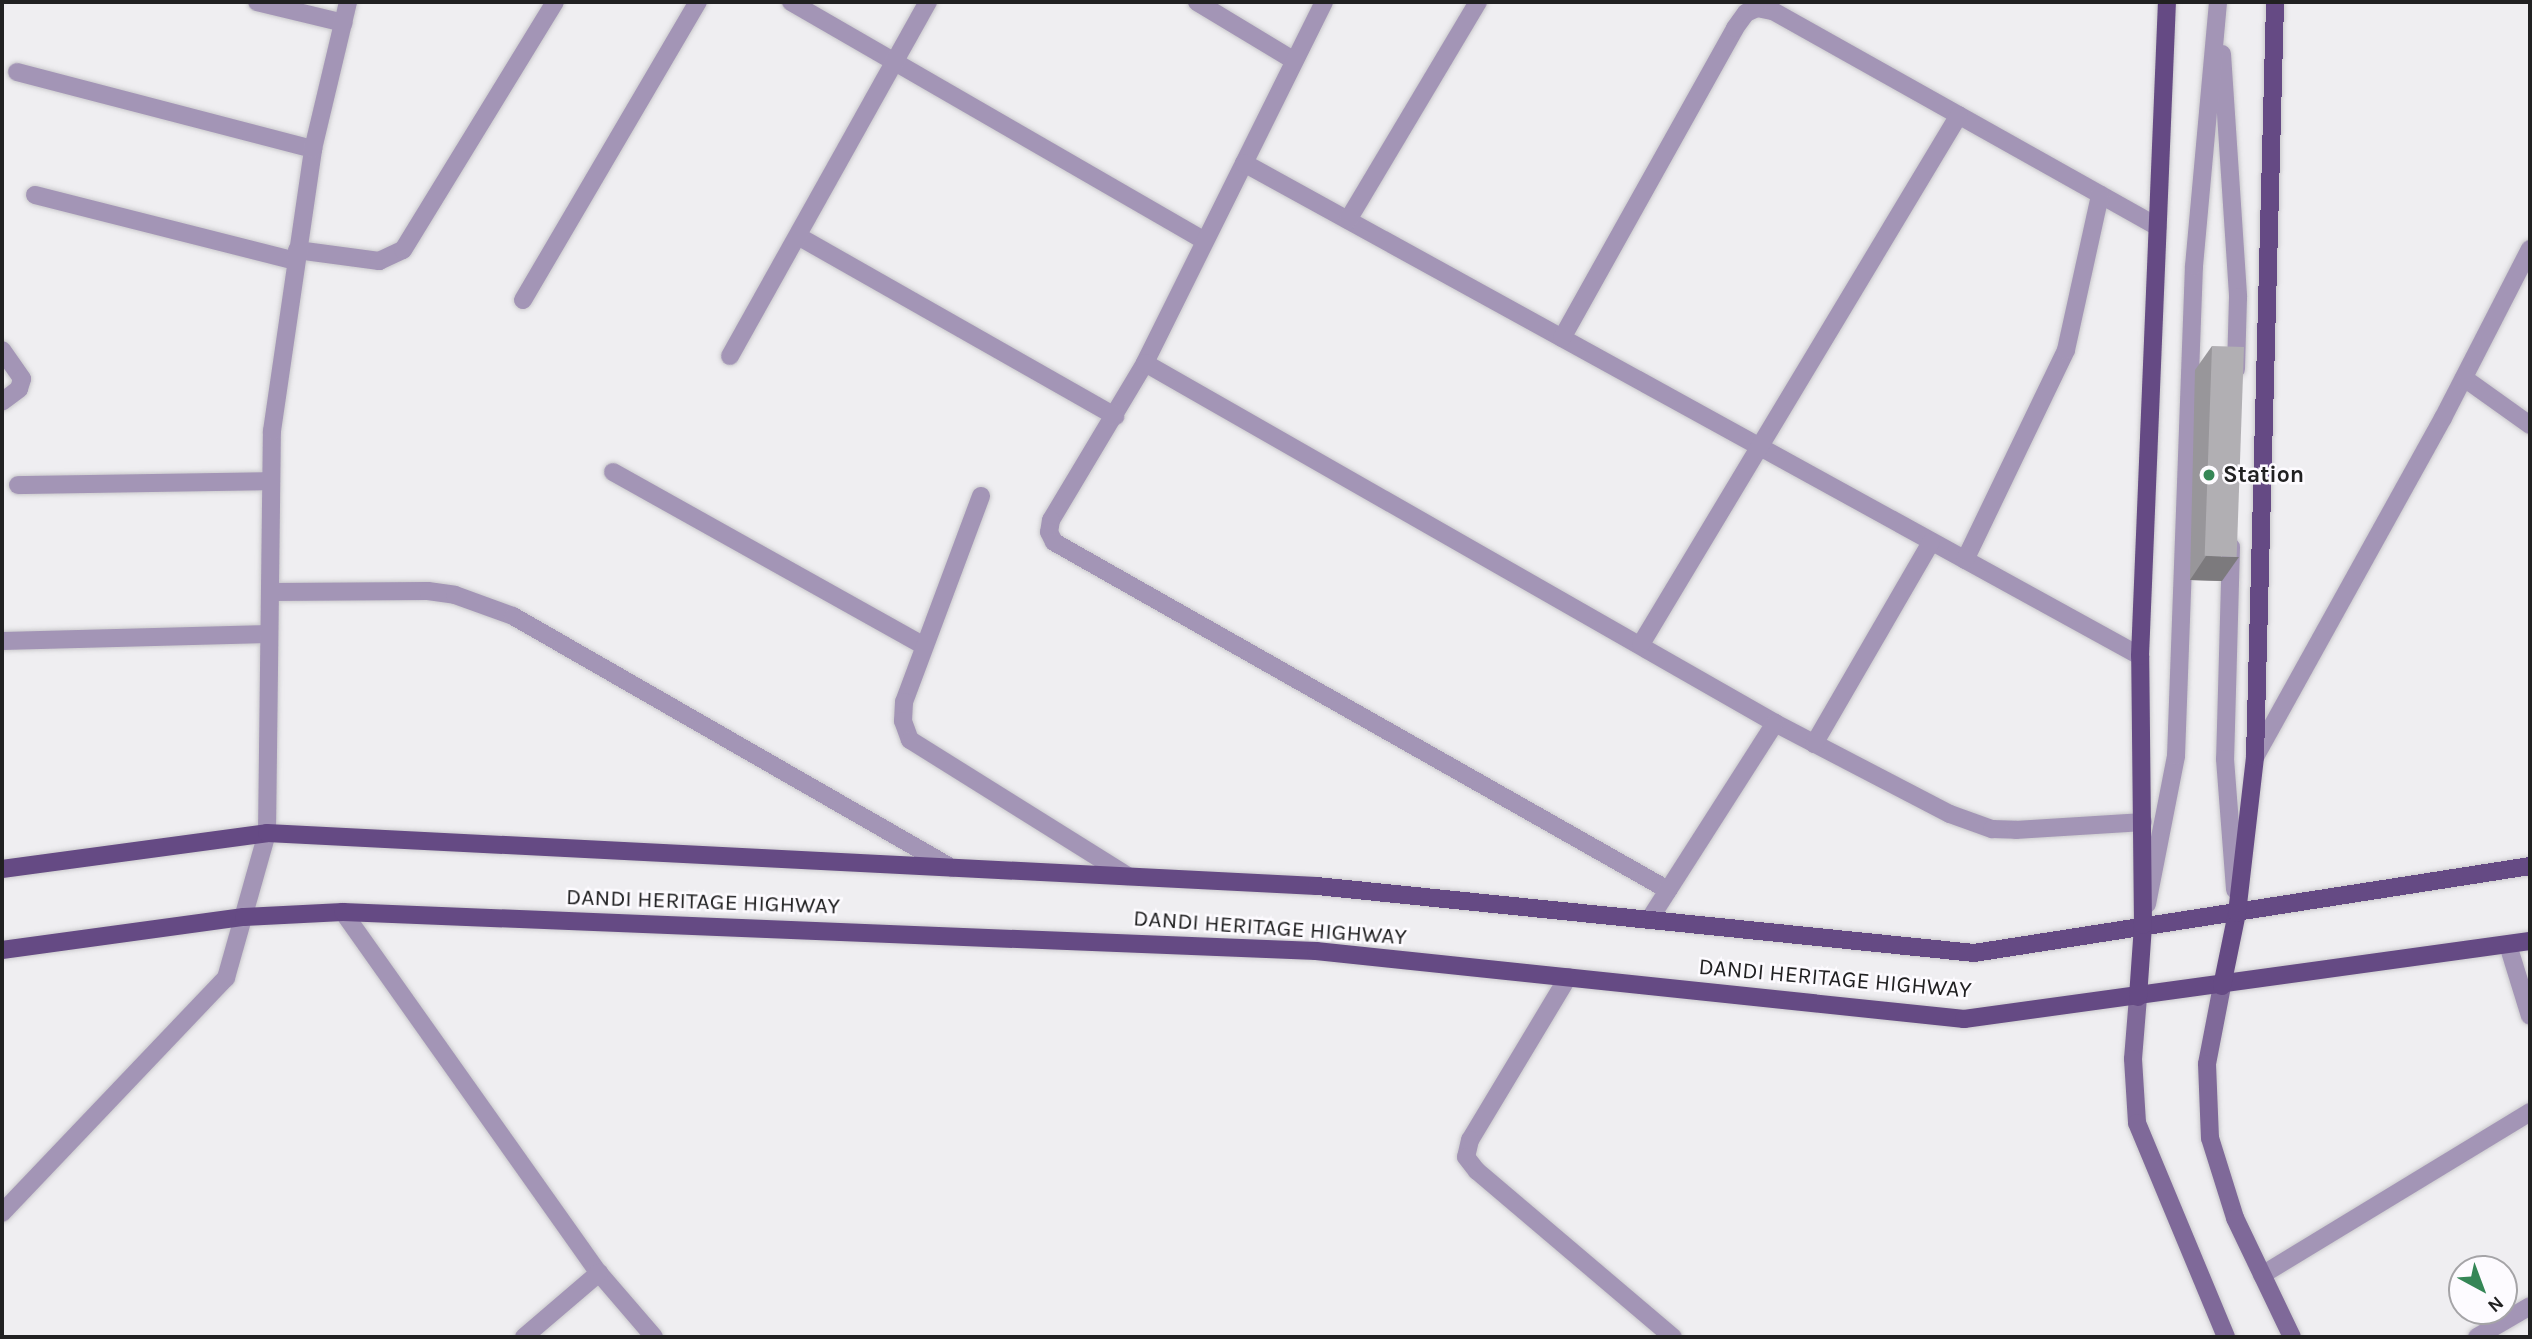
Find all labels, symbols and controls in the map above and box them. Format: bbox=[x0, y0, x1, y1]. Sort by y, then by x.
place label: Station bbox=[2223, 461, 2304, 489]
marker: Station bbox=[2201, 467, 2217, 483]
street label: DANDI HERITAGE HIGHWAY bbox=[566, 883, 840, 921]
street label: DANDI HERITAGE HIGHWAY bbox=[1132, 905, 1408, 951]
street label: DANDI HERITAGE HIGHWAY bbox=[1697, 953, 1973, 1005]
north arrow bbox=[2448, 1255, 2518, 1325]
text: N bbox=[2483, 1292, 2508, 1317]

